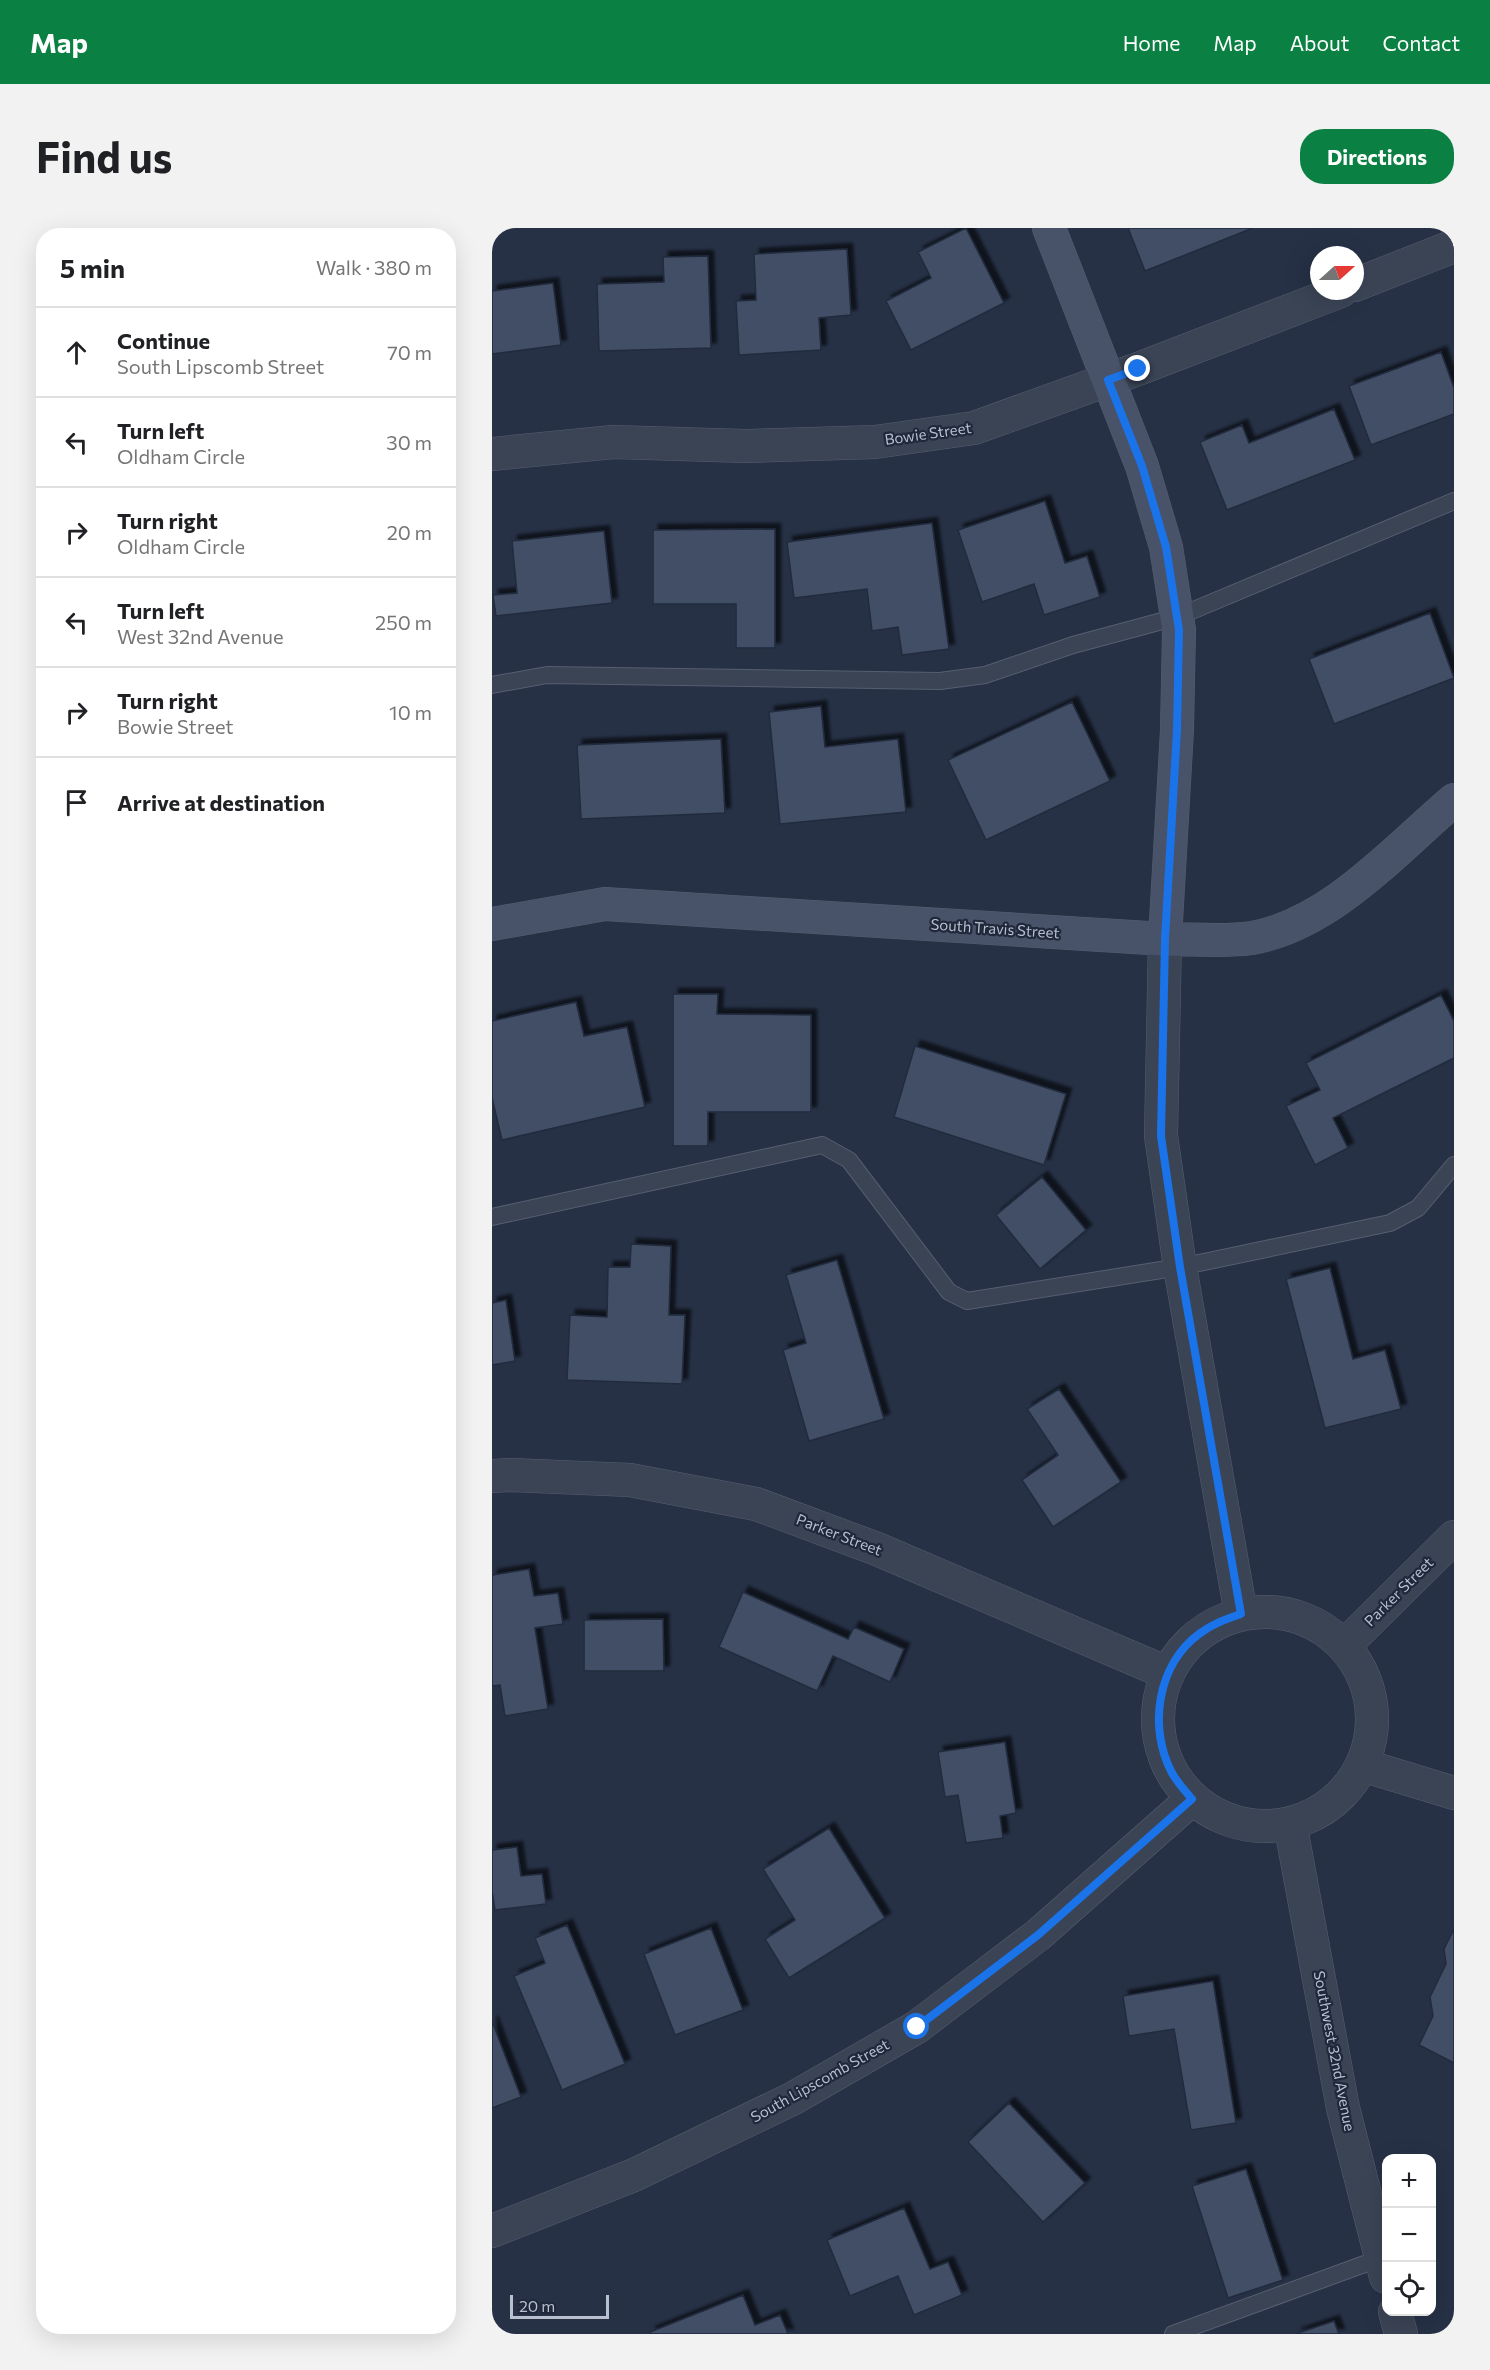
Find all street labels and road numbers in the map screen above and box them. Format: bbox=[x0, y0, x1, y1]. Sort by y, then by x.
street label: Bowie Street bbox=[883, 418, 972, 448]
street label: South Travis Street bbox=[930, 915, 1060, 941]
street label: Parker Street bbox=[794, 1509, 885, 1559]
street label: Parker Street bbox=[1360, 1553, 1437, 1630]
street label: Southwest 32nd Avenue bbox=[1311, 1969, 1359, 2133]
street label: South Lipscomb Street bbox=[747, 2035, 892, 2126]

